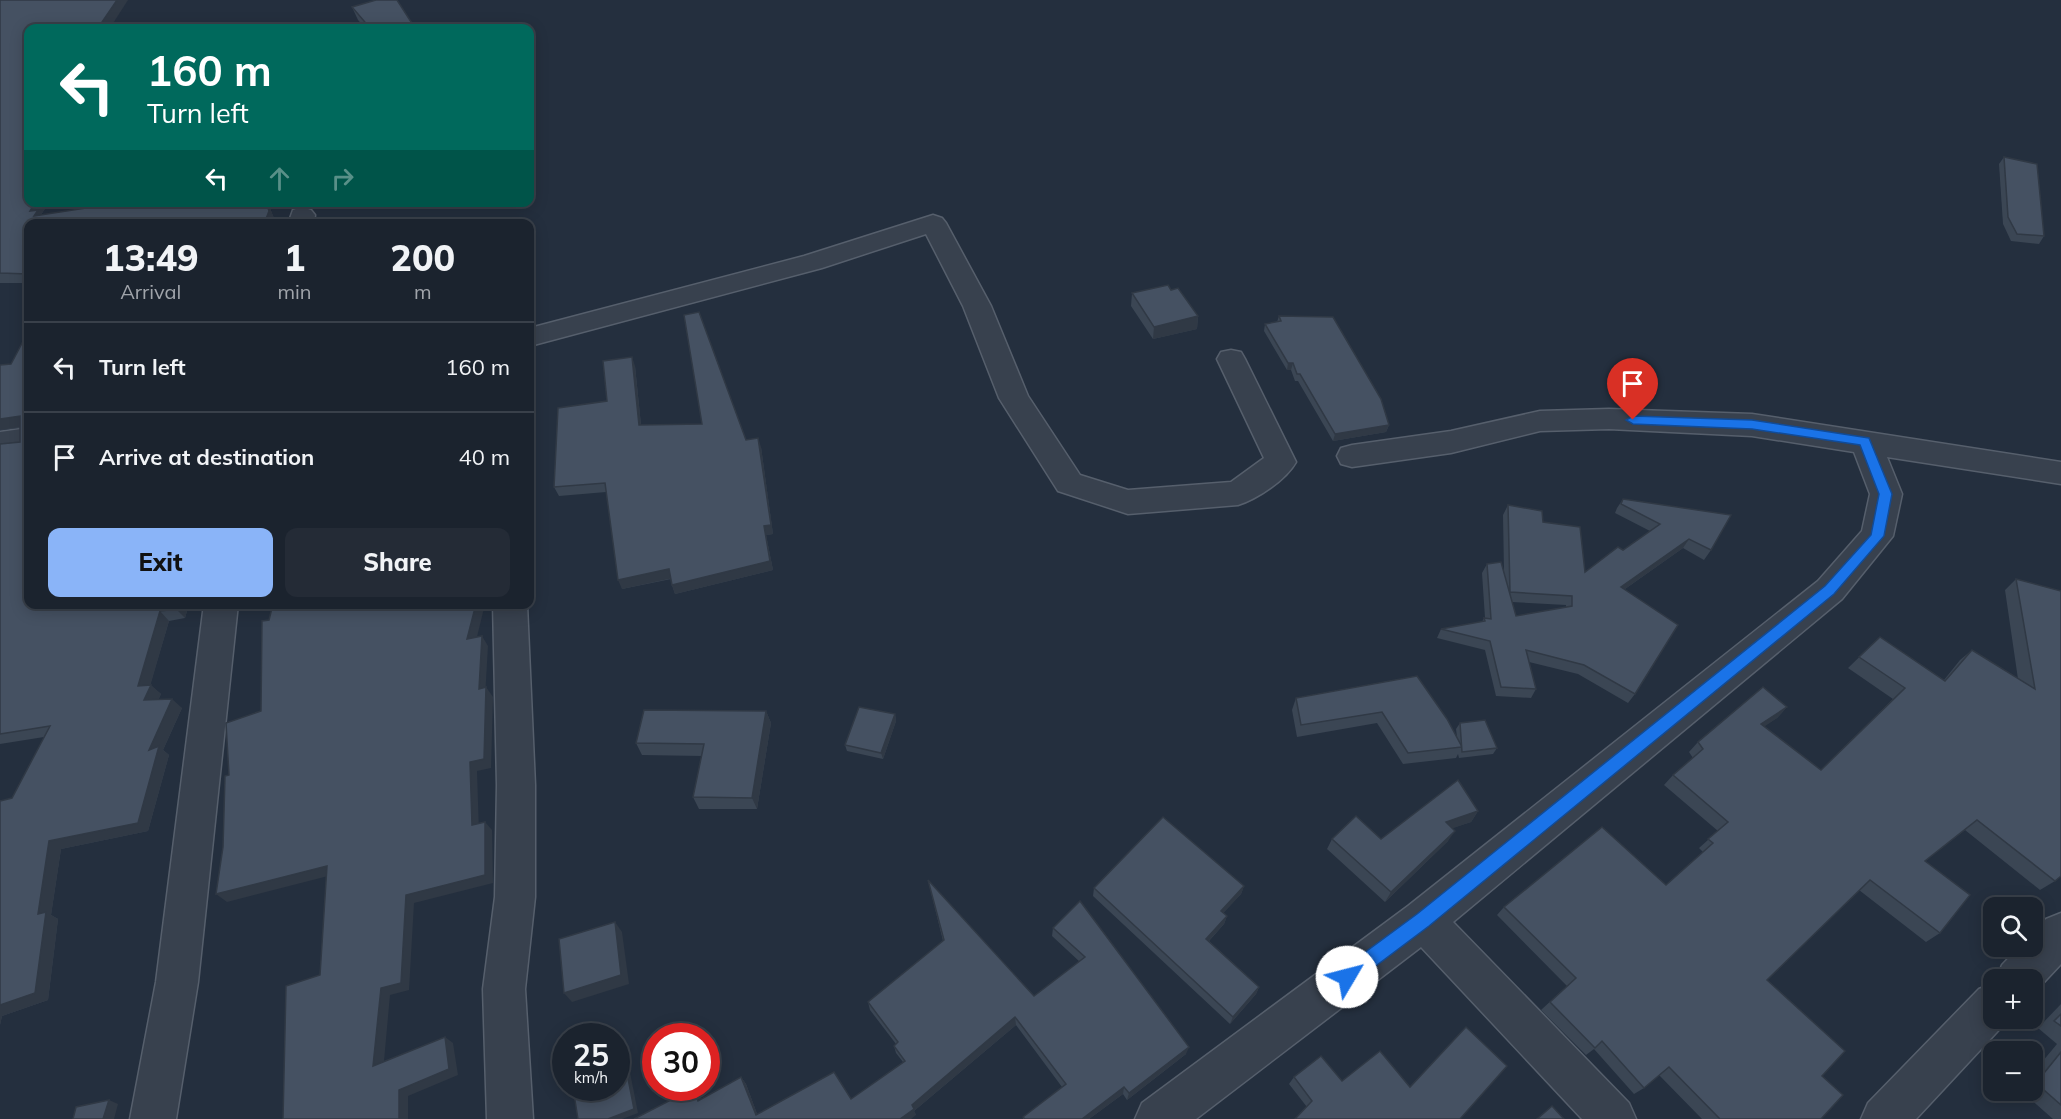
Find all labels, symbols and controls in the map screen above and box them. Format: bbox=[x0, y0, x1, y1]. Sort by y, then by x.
text: 160 m bbox=[147, 44, 272, 97]
icon: left bbox=[48, 48, 126, 126]
text: Turn left bbox=[147, 96, 249, 130]
icon: left bbox=[200, 162, 233, 195]
icon: ahead bbox=[263, 162, 296, 195]
icon: right bbox=[326, 162, 359, 195]
text: 13:49 bbox=[103, 235, 199, 280]
text: 1 bbox=[284, 235, 305, 280]
text: 200 bbox=[390, 235, 455, 280]
text: Arrival bbox=[120, 279, 181, 304]
text: min bbox=[277, 279, 312, 304]
text: m bbox=[414, 279, 432, 304]
icon: left bbox=[48, 351, 81, 384]
text: Turn left bbox=[99, 353, 186, 381]
text: 160 m bbox=[445, 353, 510, 381]
pin bbox=[1607, 358, 1658, 420]
icon: arrive bbox=[1616, 367, 1649, 400]
icon: arrive bbox=[48, 441, 81, 474]
text: Arrive at destination bbox=[99, 443, 314, 471]
text: 40 m bbox=[459, 443, 510, 471]
button: Exit bbox=[48, 528, 273, 597]
button: Share bbox=[285, 528, 510, 597]
map controls bbox=[1983, 897, 2043, 1101]
button: search bbox=[1983, 897, 2043, 957]
position arrow bbox=[1315, 945, 1379, 1009]
button: + bbox=[1983, 969, 2043, 1029]
speed limit sign: 30 bbox=[642, 1023, 720, 1101]
text: 25 bbox=[573, 1036, 609, 1074]
button: − bbox=[1983, 1041, 2043, 1101]
text: km/h bbox=[574, 1068, 608, 1087]

